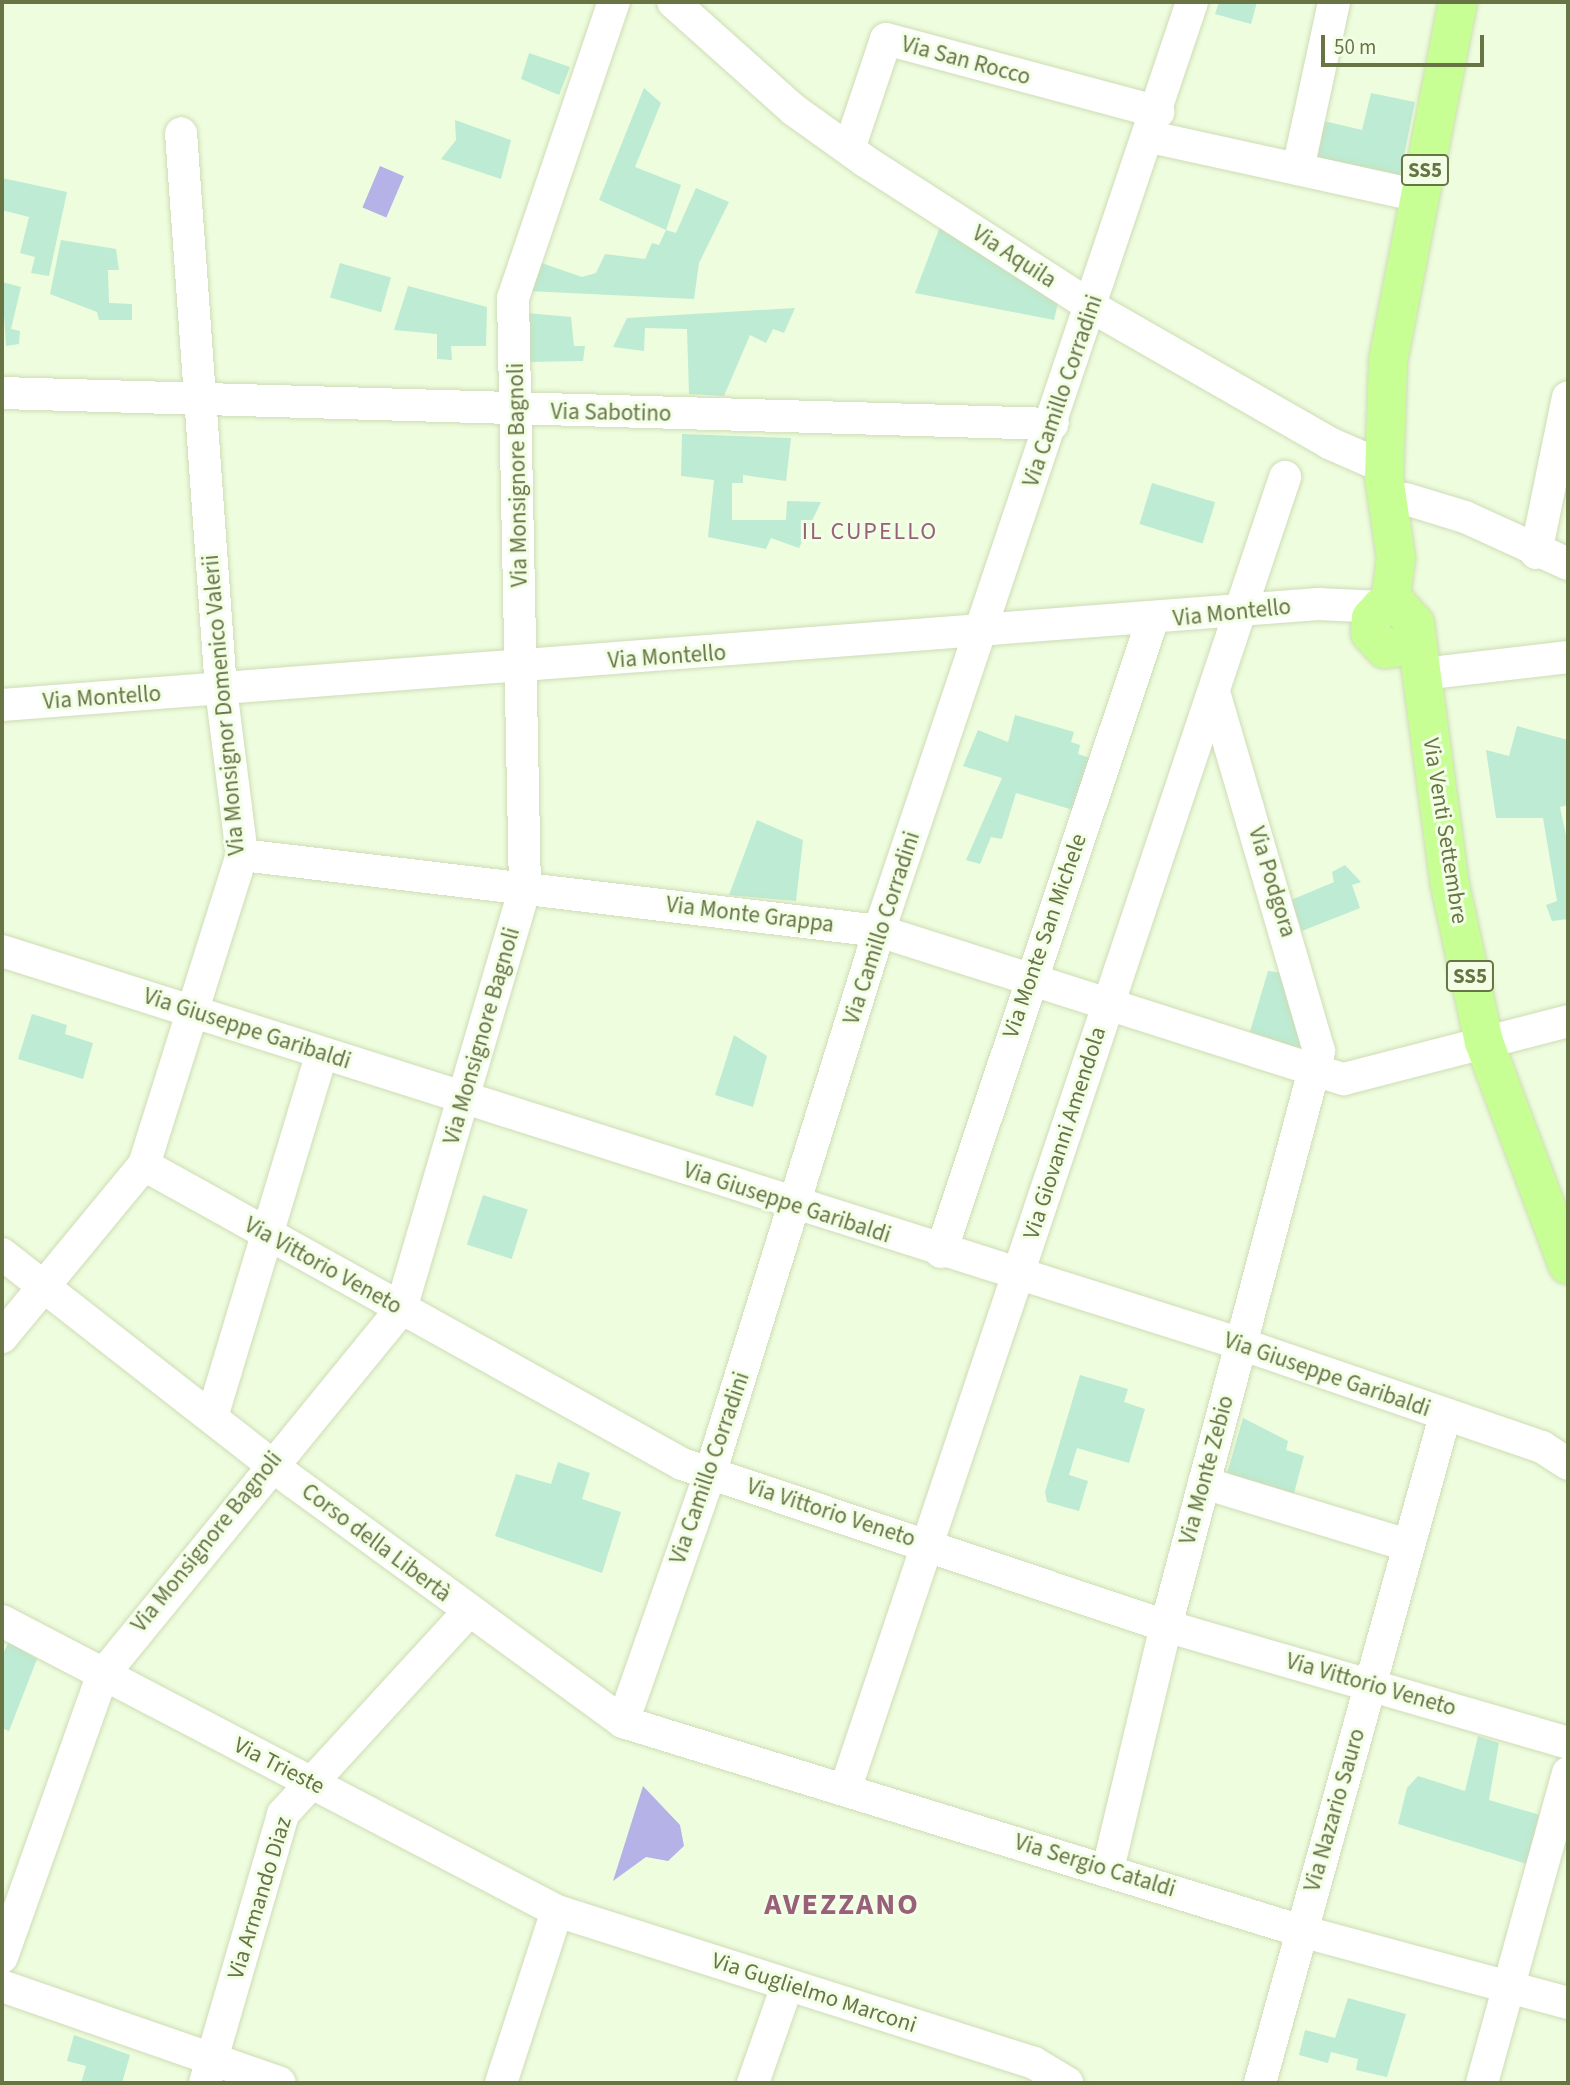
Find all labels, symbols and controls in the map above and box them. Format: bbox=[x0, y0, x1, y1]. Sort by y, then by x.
scale bar bbox=[1325, 21, 1488, 65]
street label: Via San Rocco bbox=[898, 31, 1034, 91]
text: 50 m bbox=[1334, 32, 1376, 62]
road number: SS5 bbox=[1400, 152, 1450, 188]
street label: Via Aquila bbox=[967, 220, 1061, 294]
street label: Via Camillo Corradini bbox=[1017, 291, 1109, 491]
street label: Via Monsignore Bagnoli bbox=[502, 363, 534, 587]
street label: Via Sabotino bbox=[550, 398, 672, 428]
district label: IL CUPELLO bbox=[803, 518, 937, 546]
street label: Via Monsignor Domenico Valerii bbox=[197, 553, 251, 857]
street label: Via Montello bbox=[1172, 593, 1292, 633]
street label: Via Montello bbox=[607, 639, 727, 675]
street label: Via Montello bbox=[42, 680, 162, 716]
street label: Via Venti Settembre bbox=[1417, 736, 1473, 926]
street label: Via Podgora bbox=[1242, 823, 1302, 941]
street label: Via Camillo Corradini bbox=[838, 828, 926, 1028]
street label: Via Monte San Michele bbox=[997, 830, 1093, 1042]
street label: Via Monte Grappa bbox=[664, 891, 836, 939]
street label: Via Monsignore Bagnoli bbox=[438, 924, 526, 1148]
road number: SS5 bbox=[1446, 958, 1494, 993]
street label: Via Giuseppe Garibaldi bbox=[140, 982, 354, 1076]
street label: Via Giovanni Amendola bbox=[1018, 1023, 1112, 1243]
street label: Via Giuseppe Garibaldi bbox=[680, 1156, 894, 1250]
street label: Via Vittorio Veneto bbox=[239, 1211, 407, 1321]
street label: Via Giuseppe Garibaldi bbox=[1220, 1327, 1434, 1423]
street label: Via Camillo Corradini bbox=[664, 1368, 756, 1568]
street label: Via Monte Zebio bbox=[1174, 1392, 1240, 1548]
street label: Via Monsignore Bagnoli bbox=[126, 1446, 288, 1638]
street label: Via Vittorio Veneto bbox=[743, 1473, 919, 1553]
street label: Corso della Libertà bbox=[296, 1478, 456, 1608]
street label: Via Vittorio Veneto bbox=[1283, 1648, 1459, 1722]
street label: Via Nazario Sauro bbox=[1299, 1725, 1371, 1895]
street label: Via Trieste bbox=[229, 1731, 329, 1801]
street label: Via Armando Diaz bbox=[222, 1813, 298, 1983]
street label: Via Sergio Cataldi bbox=[1011, 1828, 1179, 1904]
district label: AVEZZANO bbox=[765, 1887, 919, 1923]
street label: Via Guglielmo Marconi bbox=[708, 1947, 920, 2039]

